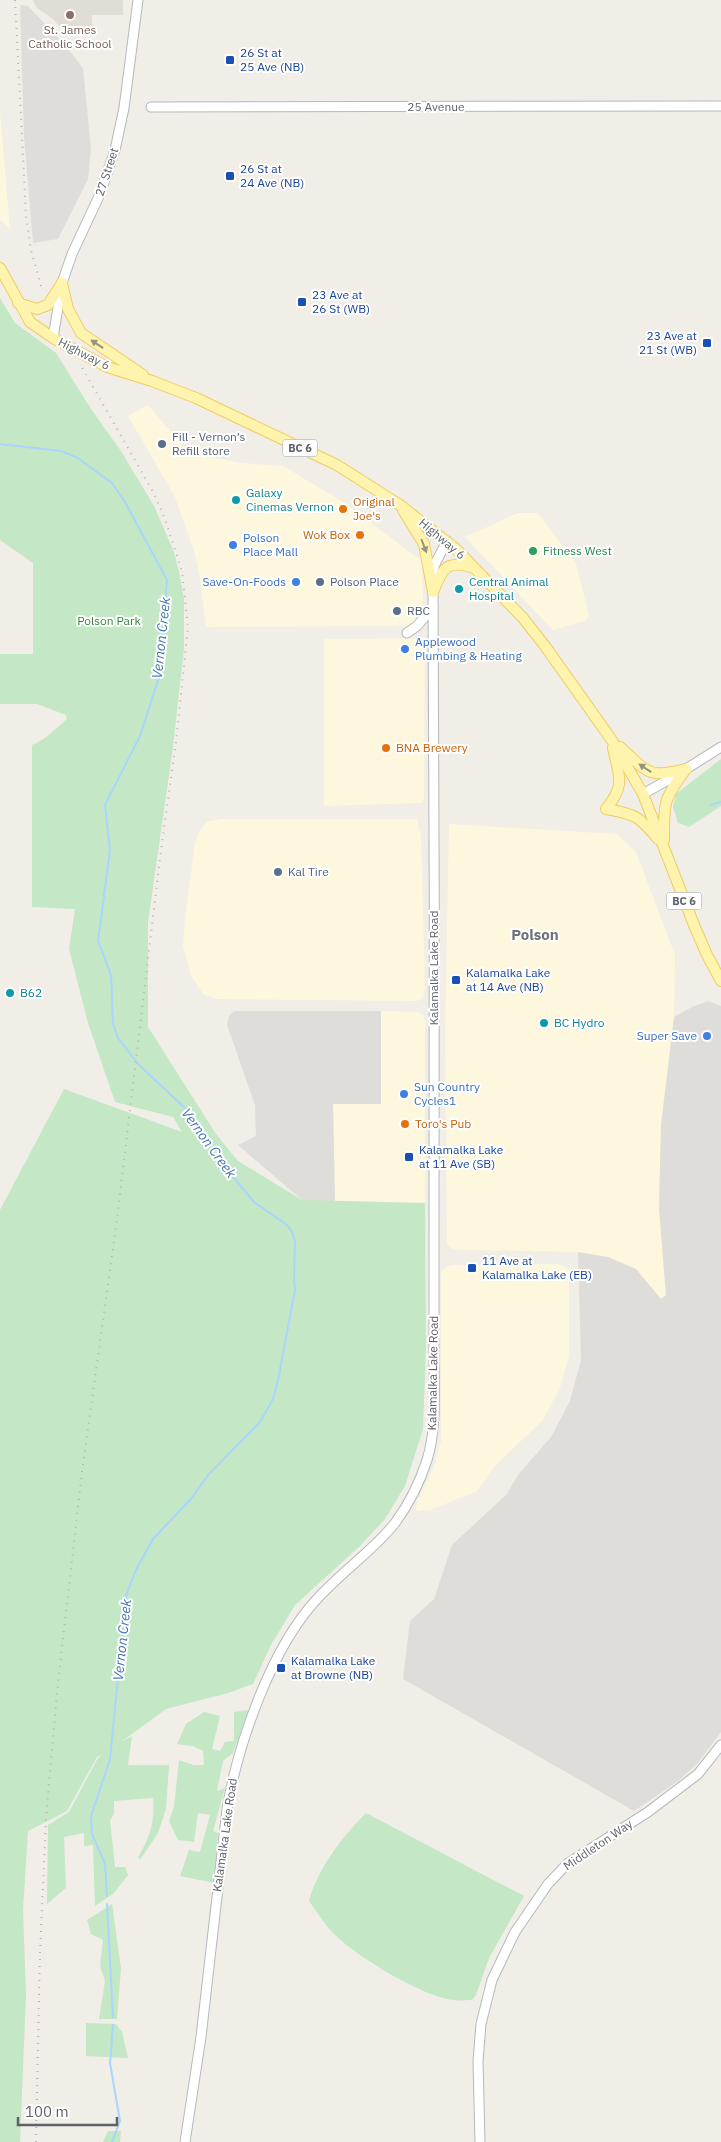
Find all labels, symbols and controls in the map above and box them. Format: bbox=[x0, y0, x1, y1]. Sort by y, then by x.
marker: St. James Catholic School bbox=[64, 9, 76, 21]
place label: St. James Catholic School bbox=[28, 22, 112, 51]
place label: 26 St at 25 Ave (NB) bbox=[240, 45, 304, 74]
marker: 26 St at 25 Ave (NB) bbox=[224, 54, 236, 66]
street label: 25 Avenue bbox=[407, 99, 465, 114]
street label: 27 Street bbox=[92, 146, 121, 198]
place label: 26 St at 24 Ave (NB) bbox=[240, 161, 304, 190]
marker: 26 St at 24 Ave (NB) bbox=[224, 170, 236, 182]
place label: 23 Ave at 26 St (WB) bbox=[312, 287, 370, 316]
marker: 23 Ave at 26 St (WB) bbox=[296, 296, 308, 308]
place label: 23 Ave at 21 St (WB) bbox=[639, 328, 697, 357]
street label: Highway 6 bbox=[56, 334, 113, 373]
marker: 23 Ave at 21 St (WB) bbox=[701, 337, 713, 349]
one-way arrow bbox=[90, 339, 104, 349]
place label: Fill - Vernon’s Refill store bbox=[172, 429, 245, 458]
marker: Fill - Vernon’s Refill store bbox=[156, 438, 168, 450]
road number: BC 6 bbox=[282, 439, 318, 456]
place label: Galaxy Cinemas Vernon bbox=[246, 485, 334, 514]
marker: Galaxy Cinemas Vernon bbox=[230, 494, 242, 506]
place label: Original Joe's bbox=[353, 494, 395, 523]
marker: Original Joe's bbox=[337, 503, 349, 515]
street label: Highway 6 bbox=[416, 515, 469, 562]
place label: Wok Box bbox=[303, 527, 350, 542]
marker: Wok Box bbox=[354, 529, 366, 541]
place label: Polson Place Mall bbox=[243, 530, 298, 559]
marker: Polson Place Mall bbox=[227, 539, 239, 551]
one-way arrow bbox=[420, 539, 428, 554]
place label: Fitness West bbox=[543, 543, 612, 558]
marker: Fitness West bbox=[527, 545, 539, 557]
place label: Save-On-Foods bbox=[202, 574, 286, 589]
place label: Polson Place bbox=[330, 574, 399, 589]
place label: Central Animal Hospital bbox=[469, 574, 549, 603]
marker: Save-On-Foods bbox=[290, 576, 302, 588]
marker: Polson Place bbox=[314, 576, 326, 588]
marker: Central Animal Hospital bbox=[453, 583, 465, 595]
water label: Vernon Creek bbox=[148, 596, 174, 680]
place label: RBC bbox=[407, 603, 431, 618]
marker: RBC bbox=[391, 605, 403, 617]
park label: Polson Park bbox=[77, 613, 141, 628]
place label: Applewood Plumbing & Heating bbox=[415, 634, 522, 663]
marker: Applewood Plumbing & Heating bbox=[399, 643, 411, 655]
place label: BNA Brewery bbox=[396, 740, 468, 755]
marker: BNA Brewery bbox=[380, 742, 392, 754]
one-way arrow bbox=[638, 763, 652, 773]
place label: Kal Tire bbox=[288, 864, 329, 879]
marker: Kal Tire bbox=[272, 866, 284, 878]
road number: BC 6 bbox=[666, 892, 702, 909]
street label: Kalamalka Lake Road bbox=[426, 911, 441, 1025]
district label: Polson bbox=[511, 925, 559, 944]
place label: Kalamalka Lake at 14 Ave (NB) bbox=[466, 965, 551, 994]
marker: Kalamalka Lake at 14 Ave (NB) bbox=[450, 974, 462, 986]
place label: B62 bbox=[20, 985, 42, 1000]
marker: B62 bbox=[4, 987, 16, 999]
place label: BC Hydro bbox=[554, 1015, 605, 1030]
marker: BC Hydro bbox=[538, 1017, 550, 1029]
place label: Super Save bbox=[637, 1028, 697, 1043]
marker: Super Save bbox=[701, 1030, 713, 1042]
place label: Sun Country Cycles1 bbox=[414, 1079, 480, 1108]
marker: Sun Country Cycles1 bbox=[398, 1088, 410, 1100]
water label: Vernon Creek bbox=[178, 1105, 241, 1182]
place label: Toro's Pub bbox=[415, 1116, 471, 1131]
marker: Toro's Pub bbox=[399, 1118, 411, 1130]
place label: Kalamalka Lake at 11 Ave (SB) bbox=[419, 1142, 504, 1171]
marker: Kalamalka Lake at 11 Ave (SB) bbox=[403, 1151, 415, 1163]
place label: 11 Ave at Kalamalka Lake (EB) bbox=[482, 1253, 592, 1282]
marker: 11 Ave at Kalamalka Lake (EB) bbox=[466, 1262, 478, 1274]
street label: Kalamalka Lake Road bbox=[424, 1316, 441, 1430]
water label: Vernon Creek bbox=[109, 1598, 135, 1682]
place label: Kalamalka Lake at Browne (NB) bbox=[291, 1653, 376, 1682]
marker: Kalamalka Lake at Browne (NB) bbox=[275, 1662, 287, 1674]
street label: Kalamalka Lake Road bbox=[209, 1777, 240, 1893]
street label: Middleton Way bbox=[560, 1816, 635, 1873]
scale bar bbox=[18, 2094, 116, 2126]
text: 100 m bbox=[25, 2102, 69, 2121]

